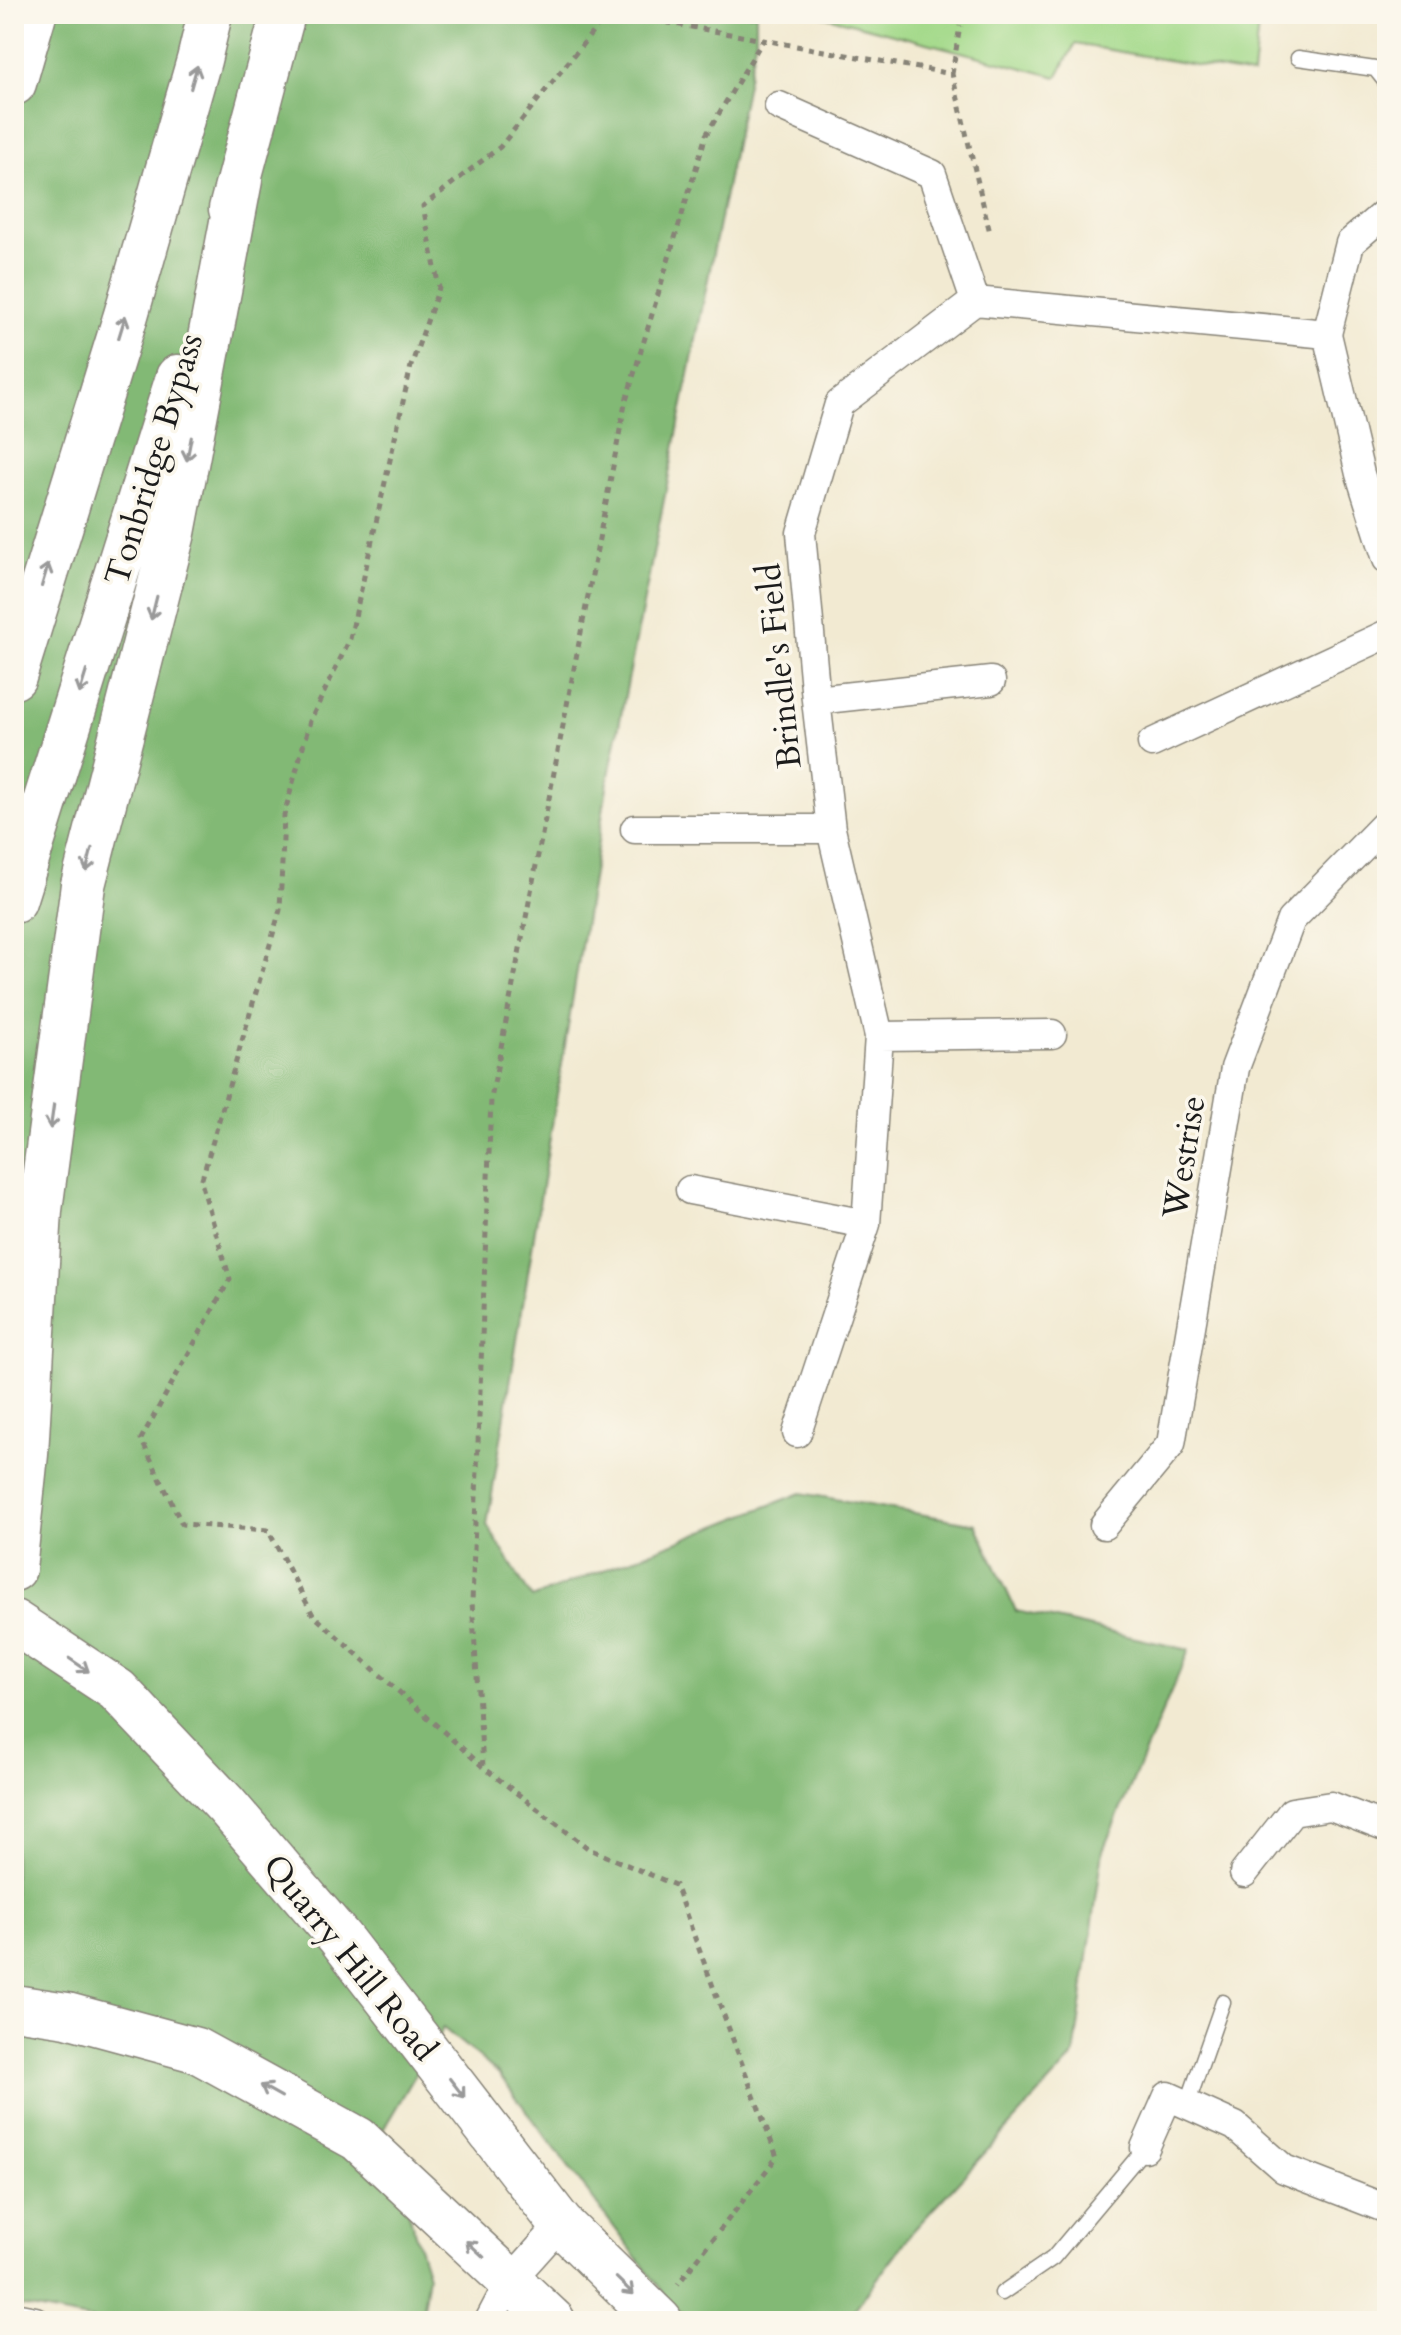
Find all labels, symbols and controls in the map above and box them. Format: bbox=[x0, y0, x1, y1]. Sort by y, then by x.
one-way arrow bbox=[188, 65, 202, 90]
one-way arrow bbox=[115, 314, 130, 340]
street label: Tonbridge Bypass bbox=[94, 328, 214, 591]
one-way arrow bbox=[181, 436, 196, 461]
street label: Brindle's Field bbox=[745, 561, 813, 771]
one-way arrow bbox=[38, 563, 53, 589]
one-way arrow bbox=[145, 595, 160, 621]
one-way arrow bbox=[75, 669, 89, 694]
one-way arrow bbox=[81, 847, 96, 873]
street label: Westrise bbox=[1151, 1092, 1216, 1223]
one-way arrow bbox=[44, 1104, 59, 1130]
one-way arrow bbox=[67, 1657, 90, 1673]
street label: Quarry Hill Road bbox=[253, 1845, 448, 2071]
one-way arrow bbox=[448, 2077, 466, 2098]
one-way arrow bbox=[259, 2083, 283, 2099]
one-way arrow bbox=[465, 2239, 485, 2258]
one-way arrow bbox=[615, 2277, 635, 2296]

